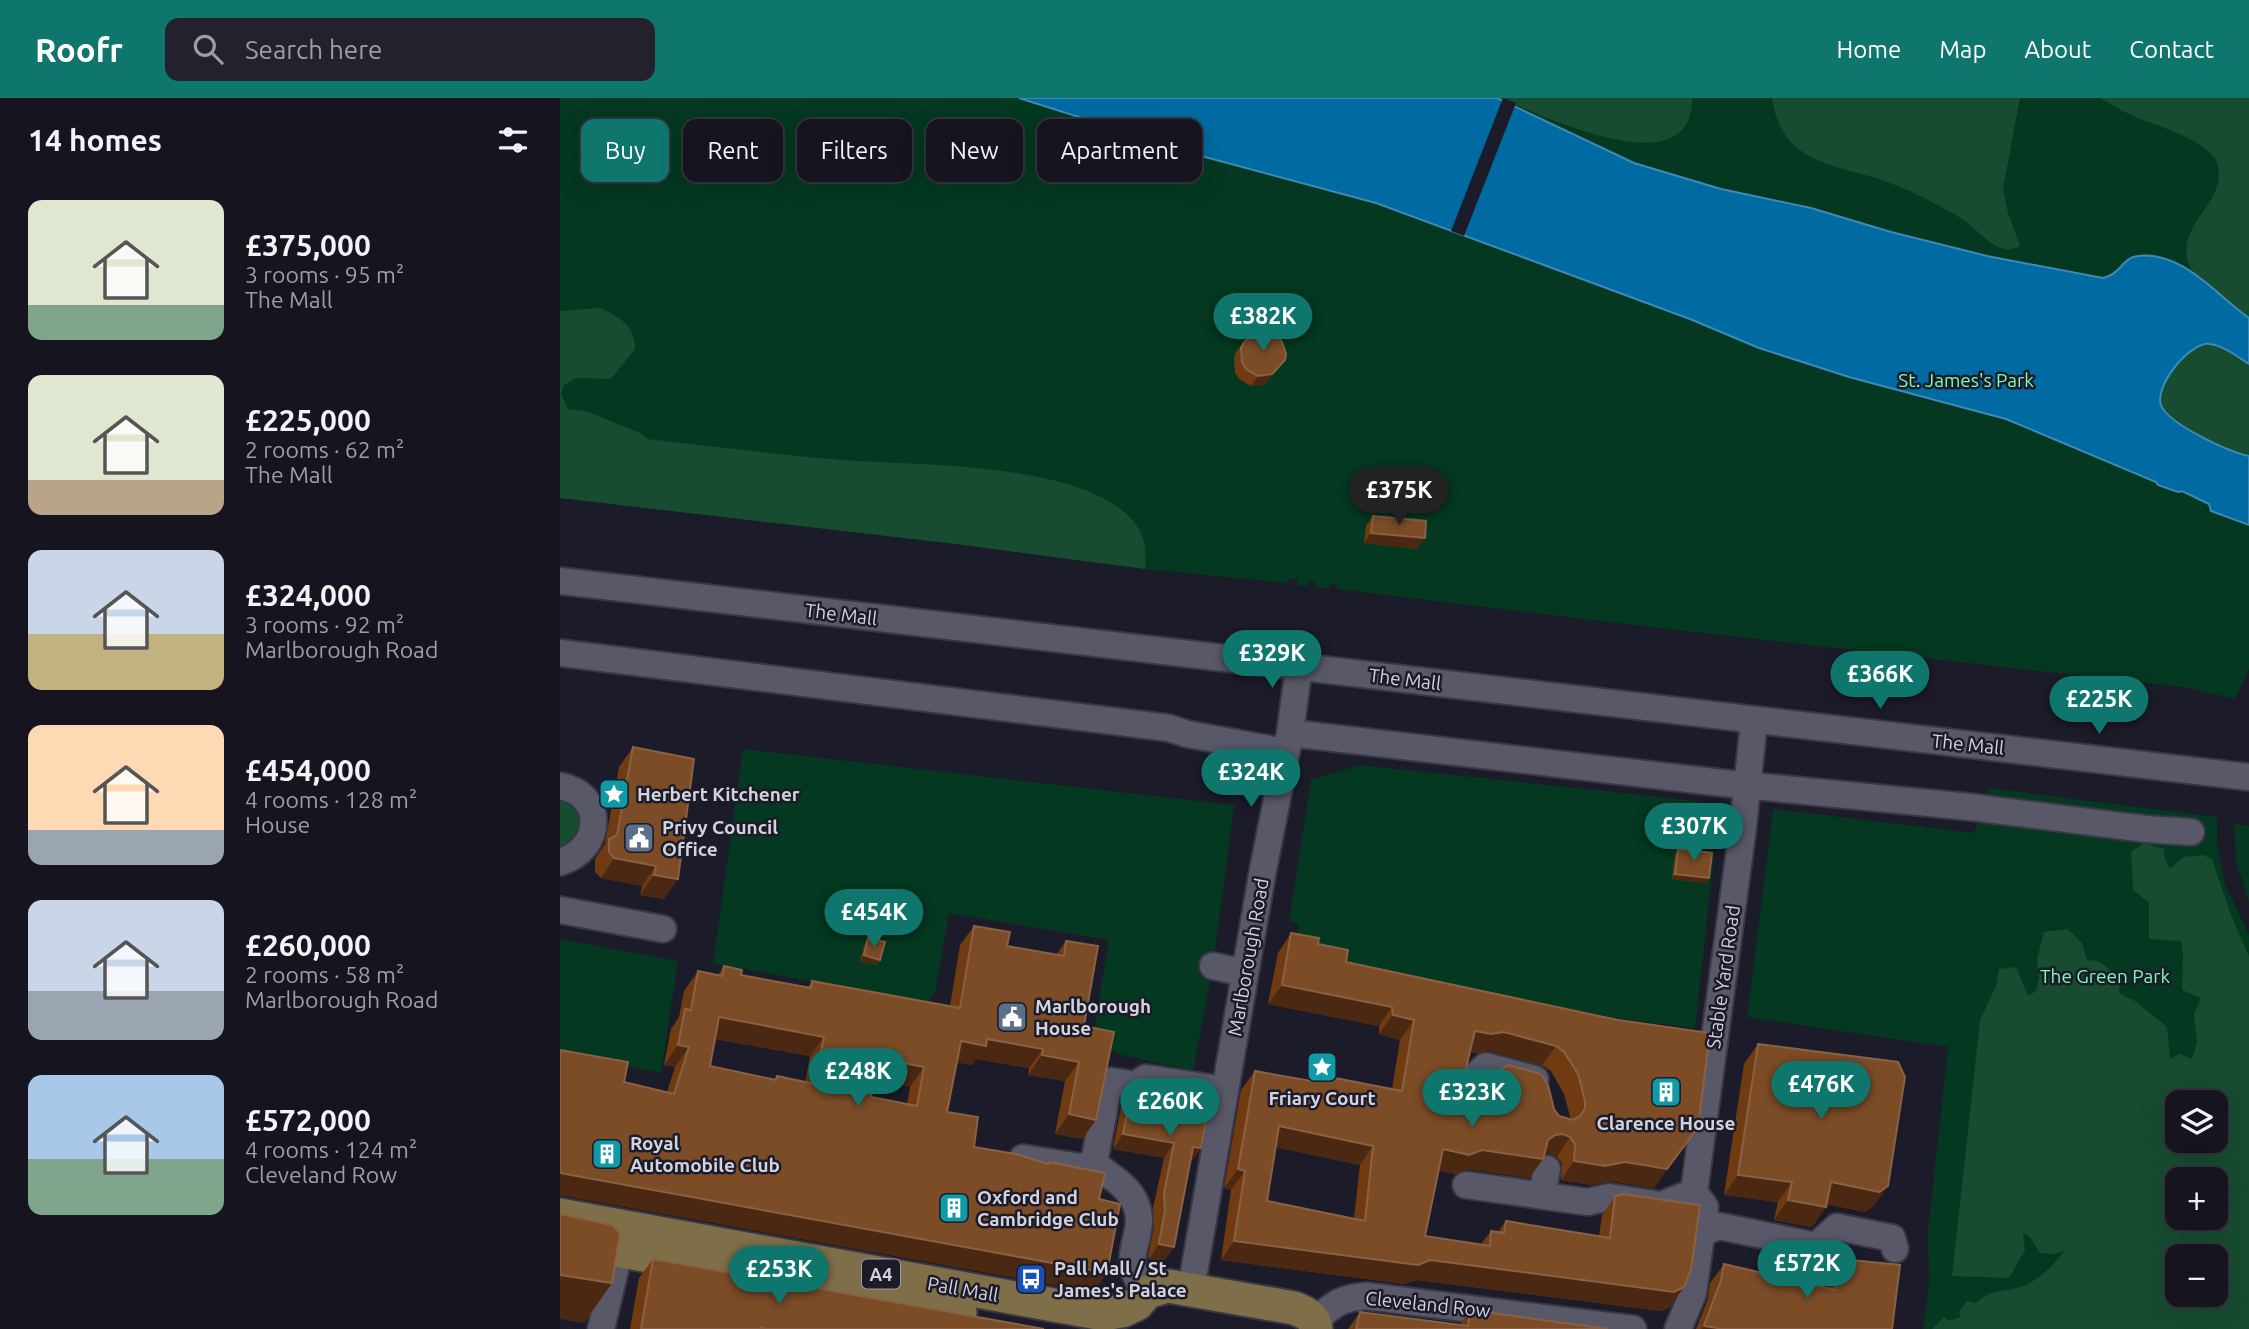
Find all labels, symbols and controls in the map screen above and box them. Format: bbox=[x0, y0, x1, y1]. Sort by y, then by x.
search box bbox=[165, 18, 655, 81]
icon: search bbox=[189, 30, 227, 68]
text: Roofr bbox=[35, 31, 123, 68]
text: Search here bbox=[245, 35, 382, 64]
text: Home bbox=[1836, 36, 1901, 63]
text: Map bbox=[1939, 36, 1986, 63]
text: About bbox=[2024, 36, 2091, 63]
text: Contact bbox=[2129, 36, 2214, 63]
chip: Buy bbox=[581, 119, 669, 182]
chip: Rent bbox=[683, 119, 783, 182]
chip: Filters bbox=[797, 119, 912, 182]
chip: New bbox=[926, 119, 1023, 182]
chip: Apartment bbox=[1037, 119, 1202, 182]
icon: filters bbox=[494, 121, 532, 159]
text: 14 homes bbox=[28, 123, 162, 157]
icon: home bbox=[84, 228, 168, 312]
text: £375,000 bbox=[245, 228, 371, 262]
text: 3 rooms · 95 m² bbox=[245, 262, 404, 287]
text: The Mall bbox=[245, 287, 333, 312]
pin: £382K bbox=[1214, 294, 1312, 353]
text: £382K bbox=[1229, 303, 1297, 328]
park label: St. James's Park bbox=[1898, 369, 2034, 391]
icon: home bbox=[84, 403, 168, 487]
text: £225,000 bbox=[245, 403, 371, 437]
text: 2 rooms · 62 m² bbox=[245, 437, 404, 462]
text: The Mall bbox=[245, 462, 333, 487]
pin: £375K bbox=[1350, 468, 1448, 527]
text: £375K bbox=[1365, 477, 1433, 502]
icon: home bbox=[84, 578, 168, 662]
text: £324,000 bbox=[245, 578, 371, 612]
street label: The Mall bbox=[804, 599, 878, 629]
text: 3 rooms · 92 m² bbox=[245, 612, 404, 637]
pin: £329K bbox=[1223, 630, 1321, 690]
text: Marlborough Road bbox=[245, 637, 438, 662]
text: £329K bbox=[1238, 640, 1306, 665]
pin: £366K bbox=[1831, 652, 1929, 711]
text: £366K bbox=[1846, 661, 1914, 686]
street label: The Mall bbox=[1368, 664, 1442, 694]
pin: £225K bbox=[2050, 676, 2148, 736]
text: £225K bbox=[2065, 686, 2133, 711]
street label: The Mall bbox=[1931, 729, 2005, 759]
pin: £324K bbox=[1202, 750, 1300, 809]
icon: home bbox=[84, 753, 168, 837]
text: £454,000 bbox=[245, 753, 371, 787]
text: £324K bbox=[1217, 759, 1285, 784]
place icon: Herbert Kitchener bbox=[597, 777, 631, 811]
place label: Herbert Kitchener bbox=[637, 783, 800, 805]
text: 4 rooms · 128 m² bbox=[245, 787, 417, 812]
pin: £307K bbox=[1645, 804, 1743, 863]
text: House bbox=[245, 812, 310, 837]
text: £307K bbox=[1660, 813, 1728, 838]
place label: Privy Council Office bbox=[662, 816, 778, 860]
public building icon: Privy Council Office bbox=[622, 821, 656, 855]
street label: Marlborough Road bbox=[1223, 876, 1273, 1038]
pin: £454K bbox=[825, 890, 923, 949]
text: £454K bbox=[840, 899, 908, 924]
street label: Stable Yard Road bbox=[1702, 904, 1744, 1050]
icon: home bbox=[84, 928, 168, 1012]
text: £260,000 bbox=[245, 928, 371, 962]
text: 2 rooms · 58 m² bbox=[245, 962, 404, 987]
park label: The Green Park bbox=[2040, 965, 2170, 987]
text: Marlborough Road bbox=[245, 987, 438, 1012]
place label: Marlborough House bbox=[1035, 995, 1151, 1039]
public building icon: Marlborough House bbox=[995, 1000, 1029, 1034]
pin: £248K bbox=[809, 1048, 907, 1108]
place icon: Friary Court bbox=[1305, 1050, 1339, 1084]
text: £248K bbox=[824, 1058, 892, 1083]
pin: £476K bbox=[1772, 1062, 1870, 1121]
pin: £323K bbox=[1423, 1070, 1521, 1129]
text: £476K bbox=[1787, 1071, 1855, 1096]
building icon: Clarence House bbox=[1649, 1075, 1683, 1109]
pin: £260K bbox=[1121, 1079, 1219, 1138]
text: £323K bbox=[1438, 1079, 1506, 1104]
place label: Friary Court bbox=[1268, 1087, 1376, 1109]
text: £260K bbox=[1136, 1088, 1204, 1113]
map controls bbox=[2165, 1090, 2228, 1307]
button: layers bbox=[2165, 1090, 2228, 1153]
icon: home bbox=[84, 1103, 168, 1187]
text: £572,000 bbox=[245, 1103, 371, 1137]
place label: Clarence House bbox=[1597, 1112, 1735, 1134]
place label: Royal Automobile Club bbox=[630, 1132, 780, 1176]
text: 4 rooms · 124 m² bbox=[245, 1137, 417, 1162]
building icon: Royal Automobile Club bbox=[590, 1137, 624, 1171]
text: Cleveland Row bbox=[245, 1162, 397, 1187]
button: + bbox=[2165, 1167, 2228, 1230]
place label: Oxford and Cambridge Club bbox=[977, 1186, 1119, 1230]
building icon: Oxford and Cambridge Club bbox=[937, 1191, 971, 1225]
pin: £572K bbox=[1758, 1240, 1856, 1300]
button: − bbox=[2165, 1244, 2228, 1307]
pin: £253K bbox=[730, 1246, 828, 1306]
text: £572K bbox=[1773, 1250, 1841, 1275]
text: £253K bbox=[745, 1256, 813, 1281]
place label: Pall Mall / St James's Palace bbox=[1054, 1257, 1187, 1301]
road number: A4 bbox=[862, 1260, 900, 1288]
bus stop icon: Pall Mall / St James's Palace bbox=[1014, 1262, 1048, 1296]
street label: Pall Mall bbox=[926, 1272, 1000, 1306]
street label: Cleveland Row bbox=[1364, 1286, 1492, 1322]

